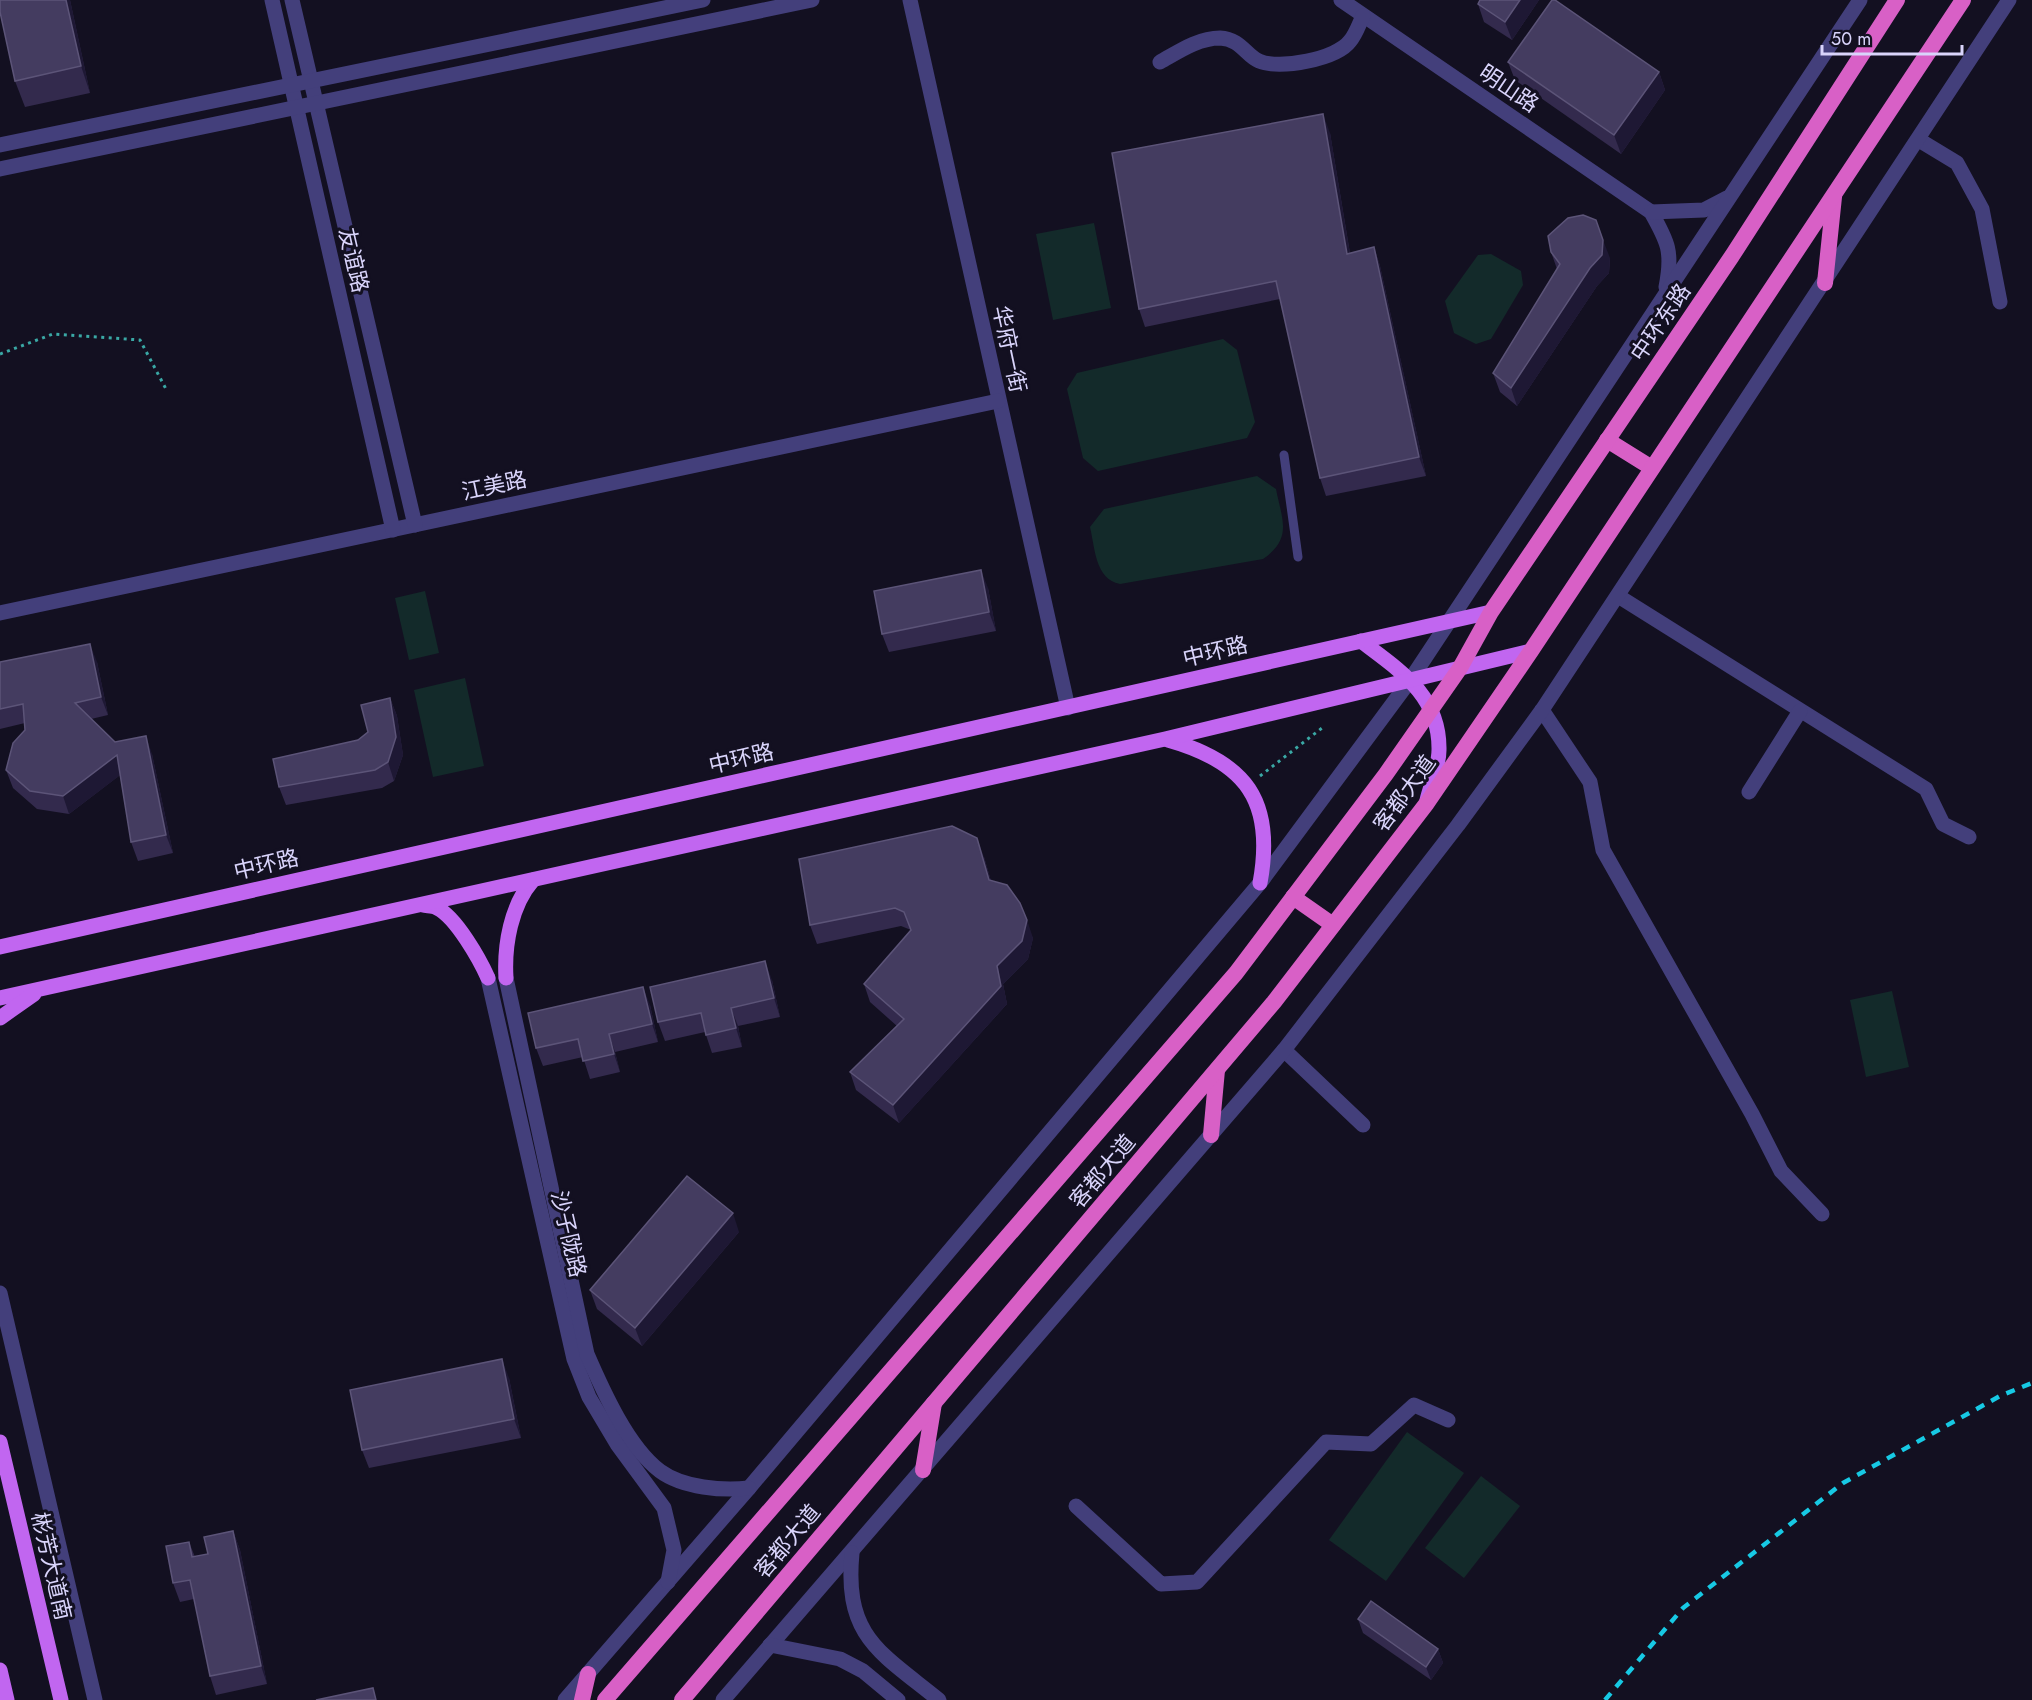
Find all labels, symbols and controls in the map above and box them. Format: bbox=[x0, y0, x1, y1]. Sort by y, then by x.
scale bar bbox=[1822, 18, 1962, 56]
text: 50 m bbox=[1831, 26, 1871, 52]
street label: 明山路 bbox=[1473, 56, 1545, 120]
street label: 友谊路 bbox=[331, 224, 377, 296]
street label: 中环东路 bbox=[1622, 277, 1698, 367]
street label: 华府一街 bbox=[985, 303, 1035, 395]
street label: 江美路 bbox=[458, 462, 530, 508]
street label: 中环路 bbox=[1179, 628, 1251, 674]
street label: 中环路 bbox=[705, 735, 777, 781]
street label: 客都大道 bbox=[1365, 748, 1443, 838]
street label: 中环路 bbox=[230, 841, 302, 887]
street label: 客都大道 bbox=[1061, 1127, 1143, 1215]
street label: 沙子陇路 bbox=[544, 1188, 594, 1280]
street label: 客都大道 bbox=[746, 1497, 828, 1585]
street label: 彬芳大道南 bbox=[24, 1509, 80, 1623]

